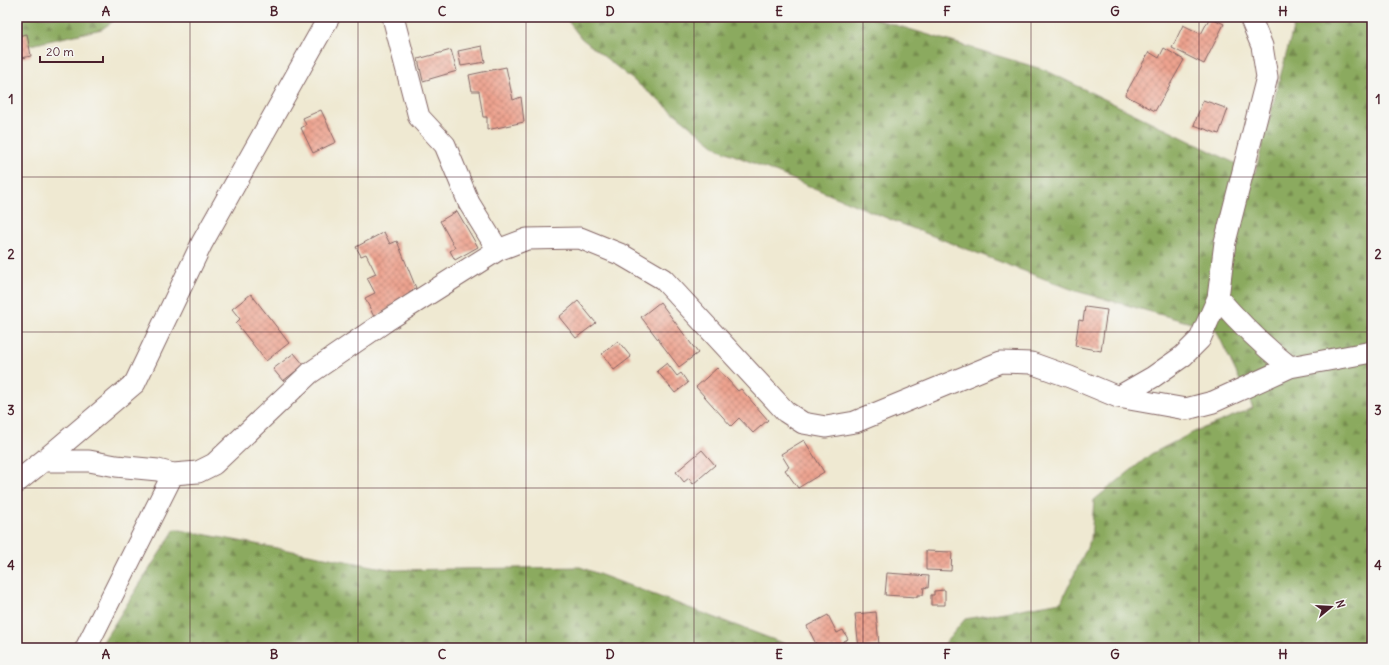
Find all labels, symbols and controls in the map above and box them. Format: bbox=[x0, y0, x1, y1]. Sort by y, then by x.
text: A bbox=[102, 3, 111, 20]
text: B bbox=[270, 3, 279, 20]
text: C bbox=[438, 3, 447, 20]
text: D bbox=[605, 3, 615, 20]
text: E bbox=[775, 3, 783, 20]
text: F bbox=[943, 3, 951, 20]
text: G bbox=[1110, 3, 1120, 20]
text: H bbox=[1278, 3, 1288, 20]
scale bar bbox=[40, 38, 103, 64]
text: 20 m bbox=[46, 44, 74, 59]
text: 1 bbox=[8, 91, 14, 108]
text: 1 bbox=[1375, 91, 1381, 108]
text: 2 bbox=[7, 246, 15, 263]
text: 2 bbox=[1374, 246, 1382, 263]
text: 3 bbox=[7, 402, 15, 419]
text: 3 bbox=[1374, 402, 1382, 419]
text: 4 bbox=[7, 557, 15, 574]
text: 4 bbox=[1374, 557, 1382, 574]
north arrow bbox=[1311, 587, 1351, 627]
text: N bbox=[1333, 598, 1348, 610]
text: A bbox=[102, 646, 111, 663]
text: B bbox=[270, 646, 279, 663]
text: C bbox=[438, 646, 447, 663]
text: D bbox=[605, 646, 615, 663]
text: E bbox=[775, 646, 783, 663]
text: F bbox=[943, 646, 951, 663]
text: G bbox=[1110, 646, 1120, 663]
text: H bbox=[1278, 646, 1288, 663]

